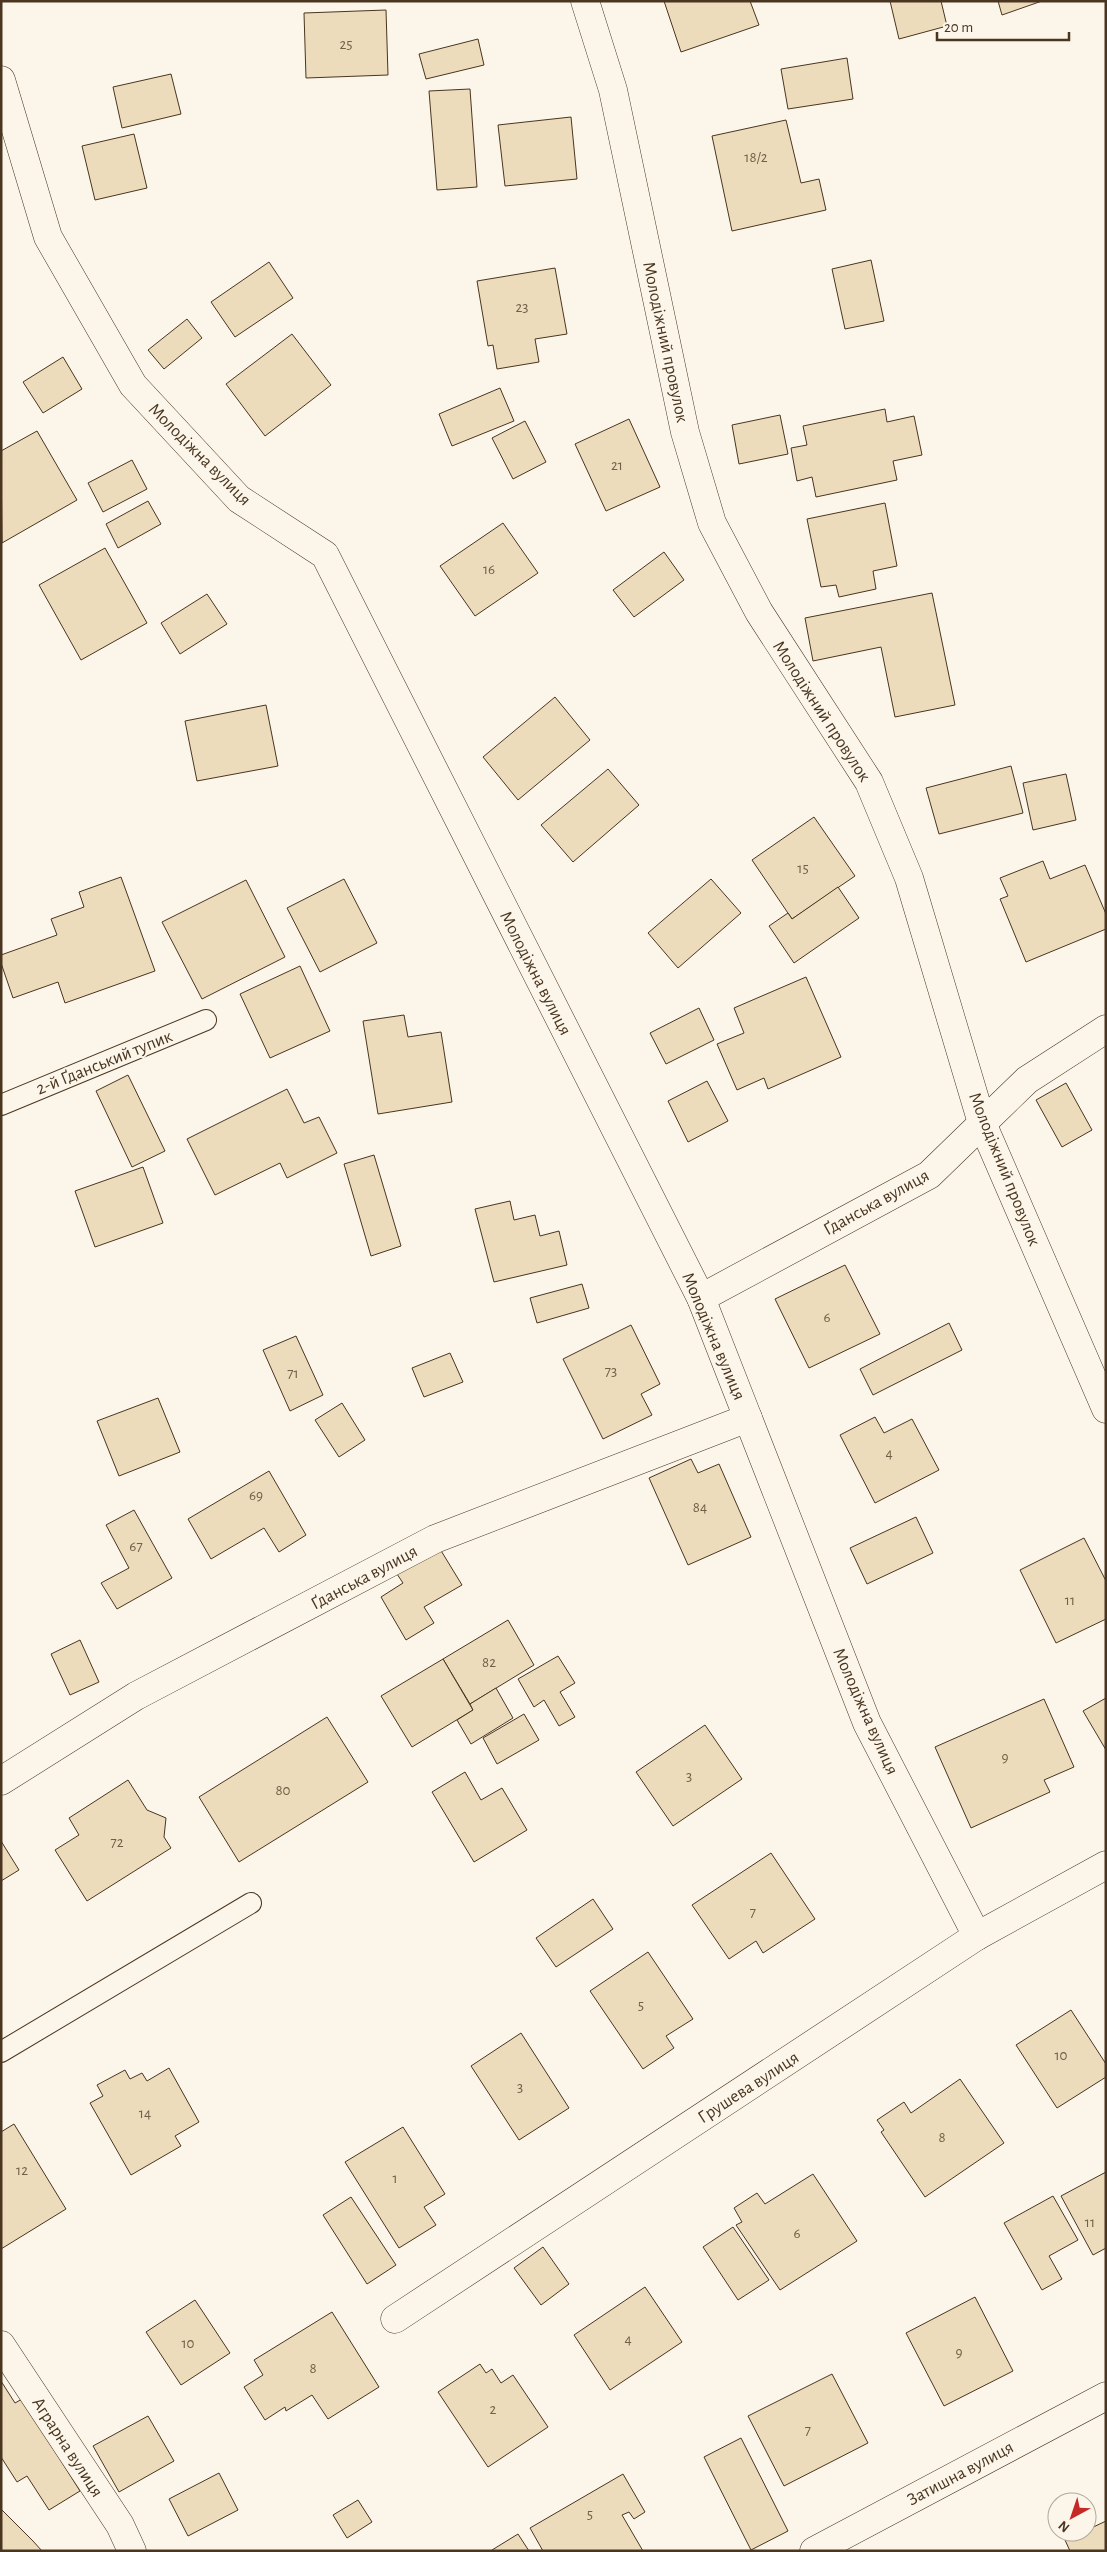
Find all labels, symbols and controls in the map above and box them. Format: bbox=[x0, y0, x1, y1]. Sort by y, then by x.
scale bar bbox=[937, 10, 1070, 42]
text: 20 m bbox=[944, 20, 973, 35]
house number: 25 bbox=[339, 37, 353, 52]
house number: 18/2 bbox=[744, 150, 768, 165]
street label: Молодіжний провулок bbox=[639, 260, 691, 425]
house number: 23 bbox=[515, 300, 529, 315]
street label: Молодіжна вулиця bbox=[145, 400, 254, 509]
house number: 21 bbox=[611, 458, 623, 473]
house number: 16 bbox=[483, 562, 495, 577]
street label: Молодіжний провулок bbox=[769, 638, 874, 786]
house number: 15 bbox=[797, 861, 809, 876]
street label: Молодіжна вулиця bbox=[496, 908, 574, 1038]
street label: 2-й Ґданський тупик bbox=[33, 1026, 176, 1098]
street label: Молодіжний провулок bbox=[965, 1090, 1043, 1249]
street label: Ґданська вулиця bbox=[820, 1166, 932, 1239]
street label: Молодіжна вулиця bbox=[678, 1270, 748, 1403]
house number: 6 bbox=[823, 1310, 831, 1325]
house number: 73 bbox=[605, 1364, 617, 1379]
house number: 71 bbox=[287, 1366, 299, 1381]
house number: 4 bbox=[885, 1446, 893, 1461]
house number: 69 bbox=[249, 1488, 263, 1503]
house number: 84 bbox=[693, 1500, 707, 1515]
house number: 67 bbox=[129, 1539, 143, 1554]
street label: Ґданська вулиця bbox=[308, 1541, 421, 1613]
house number: 11 bbox=[1065, 1593, 1075, 1608]
street label: Молодіжна вулиця bbox=[829, 1645, 901, 1778]
house number: 82 bbox=[482, 1655, 496, 1670]
house number: 9 bbox=[1001, 1750, 1009, 1765]
house number: 3 bbox=[686, 1769, 692, 1784]
house number: 80 bbox=[275, 1783, 291, 1798]
house number: 72 bbox=[110, 1835, 124, 1850]
house number: 7 bbox=[750, 1905, 756, 1920]
house number: 5 bbox=[638, 1998, 644, 2013]
house number: 10 bbox=[1054, 2048, 1068, 2063]
street label: Грушева вулиця bbox=[695, 2049, 802, 2127]
house number: 3 bbox=[517, 2080, 523, 2095]
house number: 14 bbox=[139, 2106, 151, 2121]
house number: 8 bbox=[938, 2130, 946, 2145]
house number: 12 bbox=[16, 2163, 28, 2178]
house number: 1 bbox=[392, 2171, 398, 2186]
house number: 11 bbox=[1085, 2215, 1095, 2230]
house number: 6 bbox=[793, 2226, 801, 2241]
house number: 4 bbox=[624, 2332, 632, 2347]
house number: 10 bbox=[181, 2336, 195, 2351]
house number: 9 bbox=[955, 2345, 963, 2360]
house number: 8 bbox=[309, 2361, 317, 2376]
street label: Аграрна вулиця bbox=[28, 2394, 106, 2501]
house number: 2 bbox=[490, 2402, 497, 2417]
house number: 7 bbox=[805, 2423, 811, 2438]
street label: Затишна вулиця bbox=[904, 2438, 1017, 2509]
north arrow bbox=[1047, 2492, 1097, 2542]
house number: 5 bbox=[587, 2507, 593, 2522]
text: N bbox=[1056, 2518, 1073, 2535]

